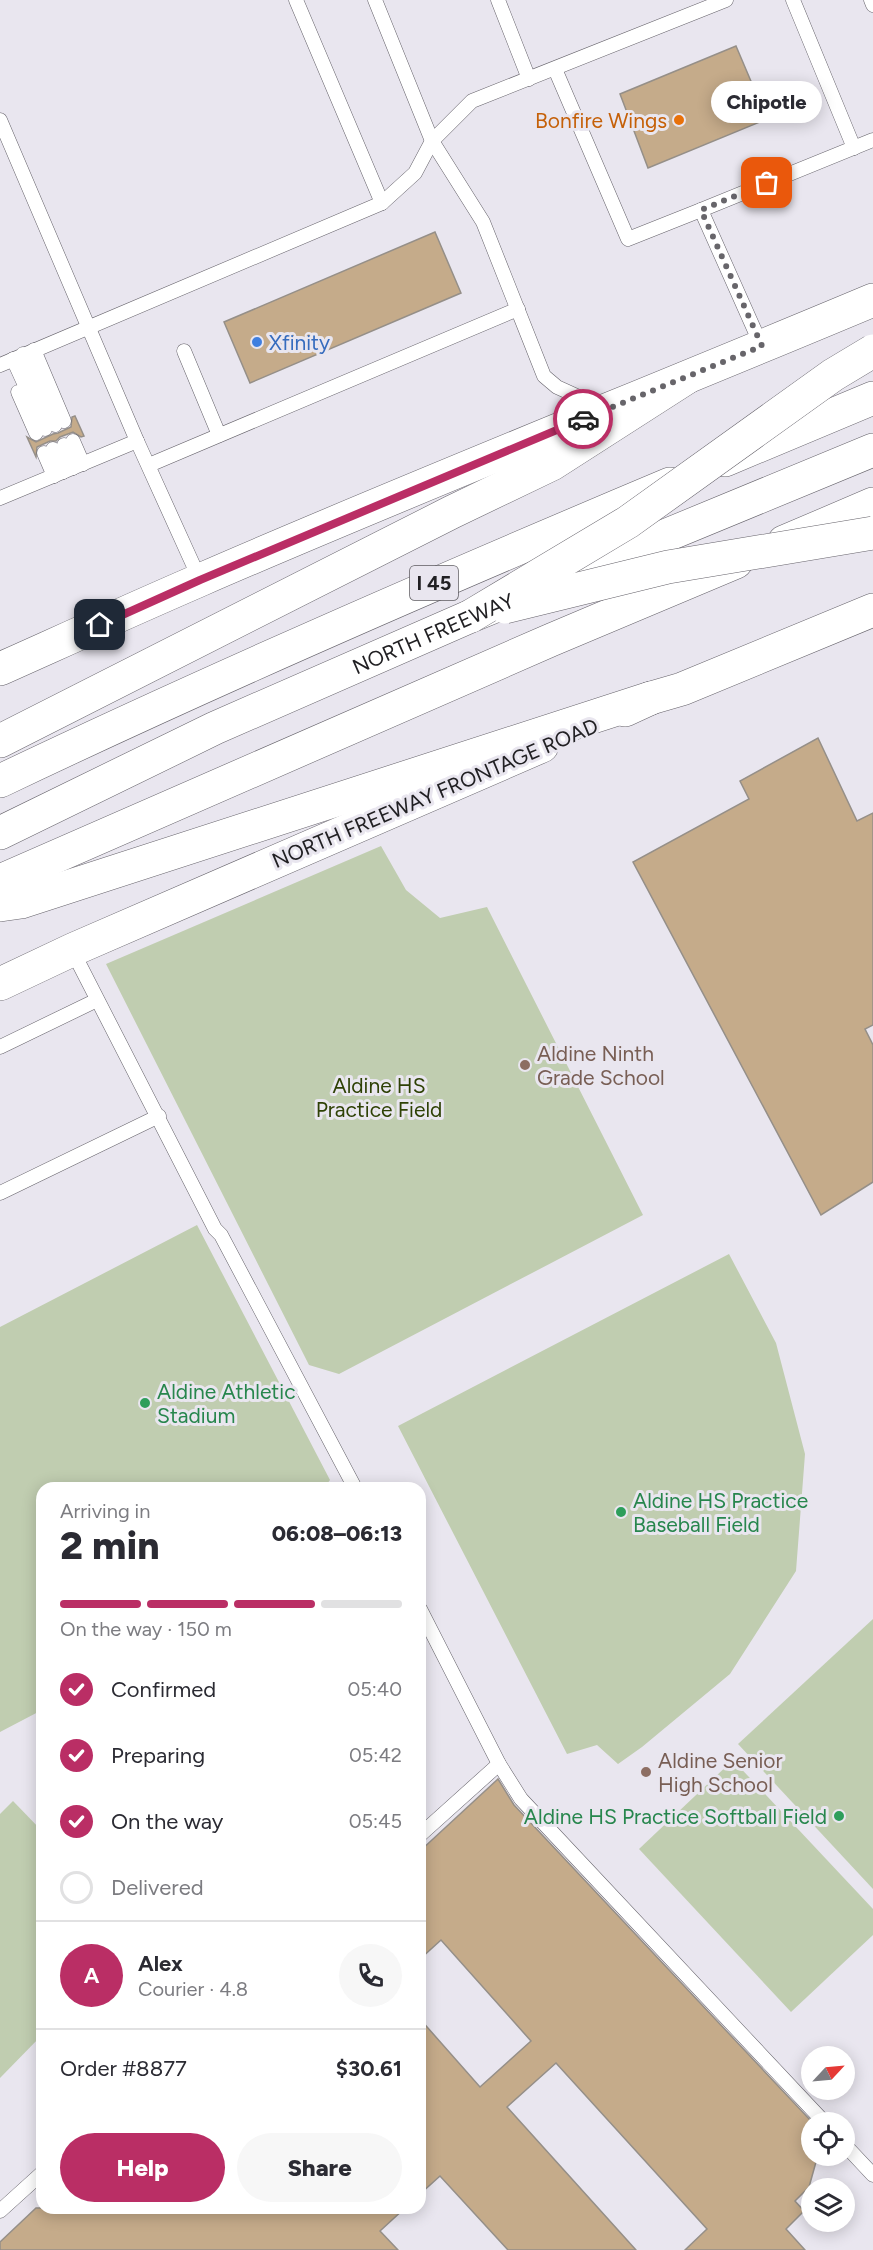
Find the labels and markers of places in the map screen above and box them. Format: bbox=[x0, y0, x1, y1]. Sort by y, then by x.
callout: Chipotle bbox=[712, 81, 822, 123]
place label: Bonfire Wings bbox=[535, 108, 667, 133]
marker: Bonfire Wings bbox=[672, 113, 686, 127]
pin bbox=[741, 157, 792, 208]
place label: Xfinity bbox=[269, 330, 330, 355]
marker: Xfinity bbox=[250, 335, 264, 349]
pin bbox=[74, 599, 125, 650]
place label: Aldine Ninth Grade School bbox=[537, 1041, 665, 1090]
marker: Aldine Ninth Grade School bbox=[518, 1058, 532, 1072]
place label: Aldine Athletic Stadium bbox=[157, 1379, 296, 1428]
marker: Aldine Athletic Stadium bbox=[138, 1396, 152, 1410]
place label: Aldine HS Practice Baseball Field bbox=[633, 1488, 808, 1537]
marker: Aldine HS Practice Baseball Field bbox=[614, 1505, 628, 1519]
place label: Aldine Senior High School bbox=[658, 1748, 783, 1797]
marker: Aldine Senior High School bbox=[639, 1765, 653, 1779]
place label: Aldine HS Practice Softball Field bbox=[524, 1804, 827, 1829]
marker: Aldine HS Practice Softball Field bbox=[832, 1809, 846, 1823]

